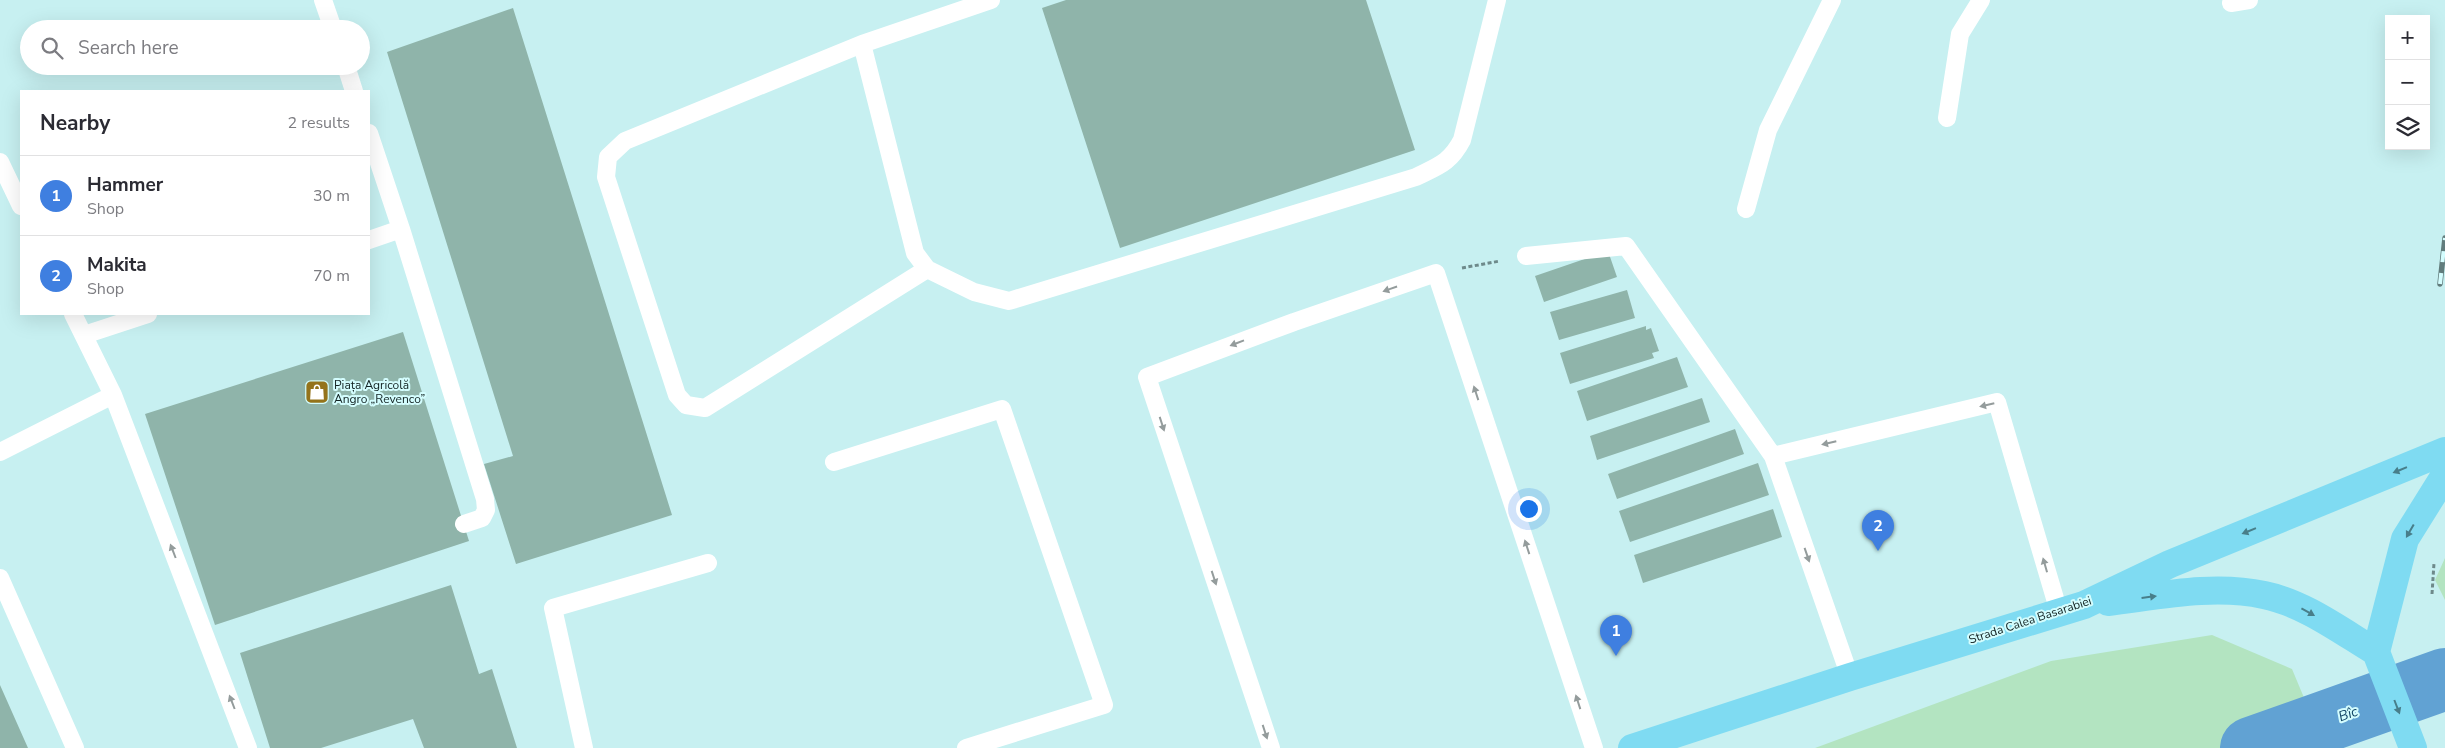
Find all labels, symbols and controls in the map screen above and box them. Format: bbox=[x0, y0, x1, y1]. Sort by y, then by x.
map controls bbox=[2385, 15, 2430, 150]
button: + bbox=[2385, 15, 2430, 60]
search box bbox=[20, 20, 370, 75]
icon: search bbox=[38, 34, 66, 62]
text: Search here bbox=[78, 35, 179, 61]
button: − bbox=[2385, 60, 2430, 105]
button: layers bbox=[2385, 105, 2430, 150]
text: Nearby bbox=[40, 109, 110, 137]
text: 2 results bbox=[288, 112, 350, 134]
text: Hammer bbox=[87, 172, 163, 198]
text: 1 bbox=[51, 185, 61, 207]
text: 30 m bbox=[313, 185, 350, 207]
text: Shop bbox=[87, 198, 124, 220]
text: Makita bbox=[87, 252, 147, 278]
text: 2 bbox=[51, 265, 61, 287]
text: 70 m bbox=[313, 265, 350, 287]
text: Shop bbox=[87, 278, 124, 300]
one-way arrow bbox=[1382, 285, 1397, 293]
one-way arrow bbox=[1229, 339, 1244, 347]
place label: Piața Agricolă Angro „Revenco” bbox=[334, 377, 425, 407]
shop icon: Piața Agricolă Angro „Revenco” bbox=[304, 379, 330, 405]
one-way arrow bbox=[1472, 386, 1480, 401]
one-way arrow bbox=[1979, 401, 1994, 409]
one-way arrow bbox=[1159, 416, 1167, 431]
one-way arrow bbox=[1821, 439, 1836, 447]
one-way arrow bbox=[2392, 466, 2407, 474]
your location bbox=[1516, 496, 1542, 522]
pin: 2 bbox=[1862, 510, 1894, 551]
one-way arrow bbox=[2406, 525, 2415, 538]
one-way arrow bbox=[2242, 528, 2257, 536]
one-way arrow bbox=[1523, 540, 1531, 555]
one-way arrow bbox=[169, 543, 177, 558]
one-way arrow bbox=[1804, 548, 1812, 563]
one-way arrow bbox=[2040, 558, 2048, 573]
one-way arrow bbox=[1210, 571, 1218, 586]
street label: Strada Calea Basarabiei bbox=[1967, 593, 2093, 647]
one-way arrow bbox=[2142, 593, 2158, 601]
one-way arrow bbox=[2301, 608, 2315, 616]
pin: 1 bbox=[1600, 615, 1632, 656]
one-way arrow bbox=[228, 694, 236, 709]
one-way arrow bbox=[1574, 694, 1582, 709]
one-way arrow bbox=[2393, 700, 2401, 715]
water label: Bîc bbox=[2336, 702, 2361, 726]
one-way arrow bbox=[1261, 725, 1269, 740]

